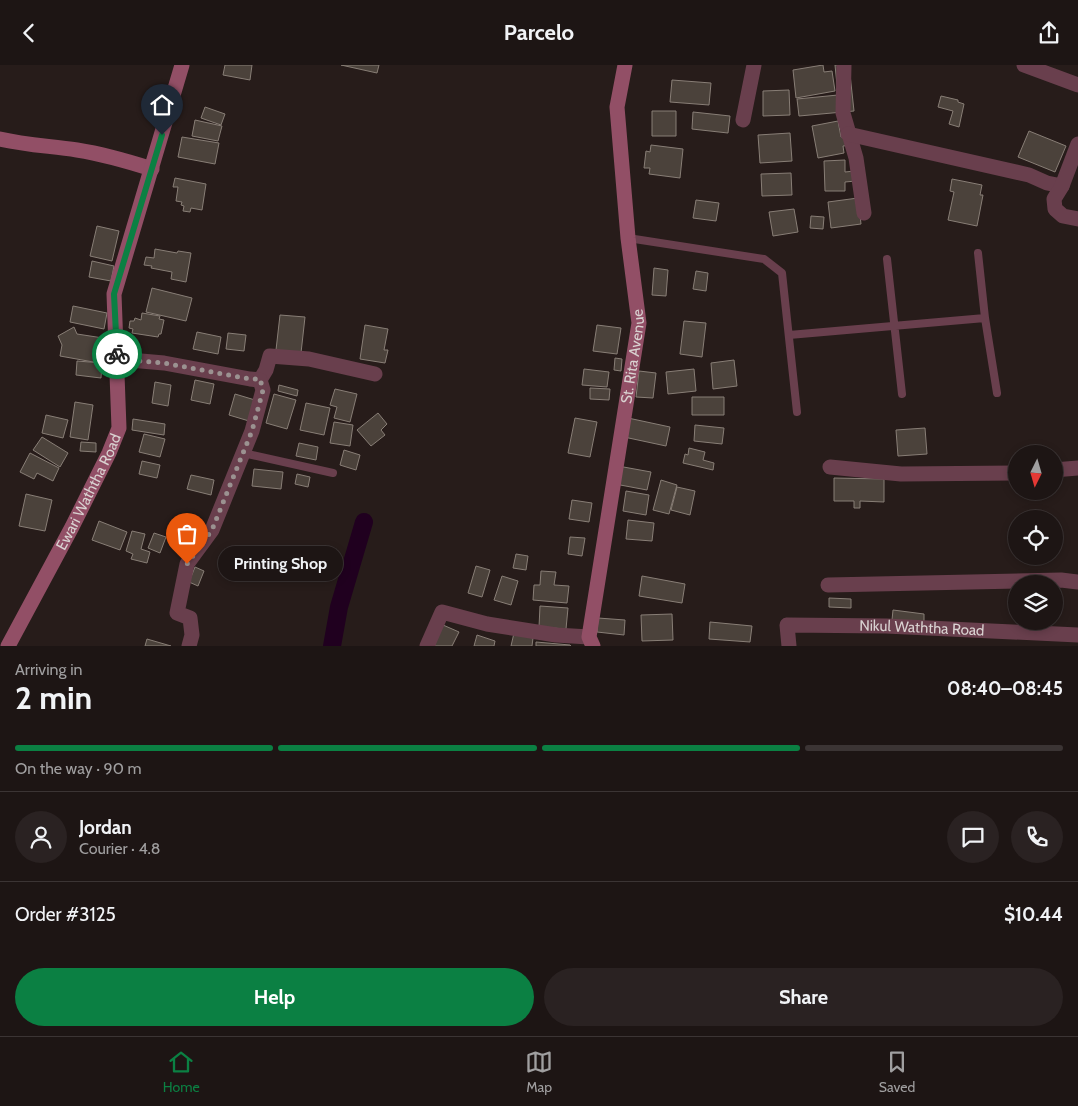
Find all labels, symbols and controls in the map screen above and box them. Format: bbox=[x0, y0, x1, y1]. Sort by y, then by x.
icon: back bbox=[15, 19, 43, 47]
text: Parcelo bbox=[504, 19, 574, 46]
icon: share bbox=[1035, 19, 1063, 47]
pin bbox=[141, 84, 183, 135]
icon: home bbox=[148, 91, 176, 119]
street label: St. Rita Avenue bbox=[617, 308, 648, 405]
courier bbox=[92, 329, 142, 379]
icon: bike bbox=[103, 340, 131, 368]
street label: Ewari Waththa Road bbox=[52, 431, 125, 553]
north arrow bbox=[1008, 445, 1062, 500]
map controls bbox=[1008, 445, 1063, 630]
button: locate bbox=[1008, 510, 1063, 565]
pin bbox=[166, 513, 208, 564]
icon: bag bbox=[173, 520, 201, 548]
callout: Printing Shop bbox=[217, 547, 342, 581]
text: Printing Shop bbox=[234, 554, 327, 573]
button: layers bbox=[1008, 575, 1063, 630]
street label: Nikul Waththa Road bbox=[859, 617, 985, 640]
text: Arriving in bbox=[15, 660, 82, 679]
text: 08:40–08:45 bbox=[947, 677, 1063, 700]
text: 2 min bbox=[15, 678, 92, 717]
text: On the way · 90 m bbox=[15, 759, 141, 778]
button: person bbox=[15, 811, 67, 863]
button: chat bbox=[947, 811, 999, 863]
button: phone bbox=[1011, 811, 1063, 863]
text: Jordan bbox=[79, 816, 132, 839]
text: Courier · 4.8 bbox=[79, 839, 161, 858]
text: Order #3125 bbox=[15, 903, 116, 926]
text: $10.44 bbox=[1004, 903, 1063, 926]
button: Help bbox=[15, 968, 534, 1026]
button: Share bbox=[544, 968, 1063, 1026]
tab: Home bbox=[163, 1048, 200, 1096]
tab: Map bbox=[525, 1048, 553, 1096]
tab: Saved bbox=[879, 1048, 915, 1096]

